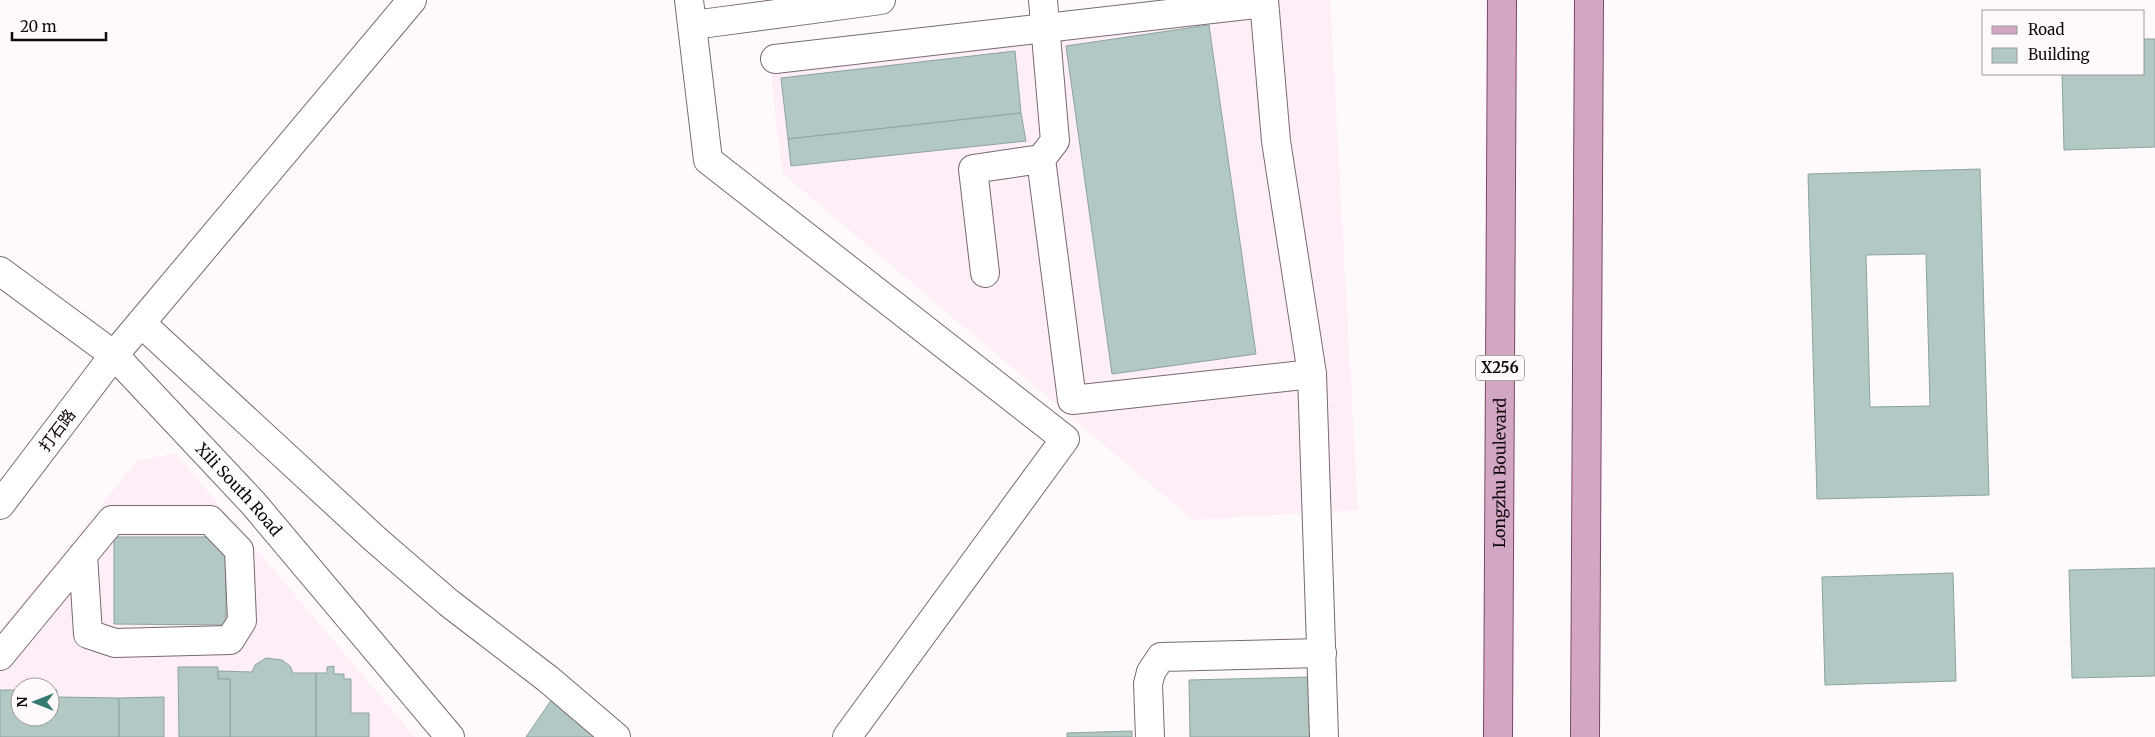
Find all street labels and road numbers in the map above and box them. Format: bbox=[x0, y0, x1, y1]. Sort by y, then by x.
road number: X256 bbox=[1476, 356, 1524, 380]
street label: Longzhu Boulevard bbox=[1489, 398, 1510, 548]
street label: 打石路 bbox=[35, 405, 79, 455]
street label: Xili South Road bbox=[192, 439, 287, 540]

